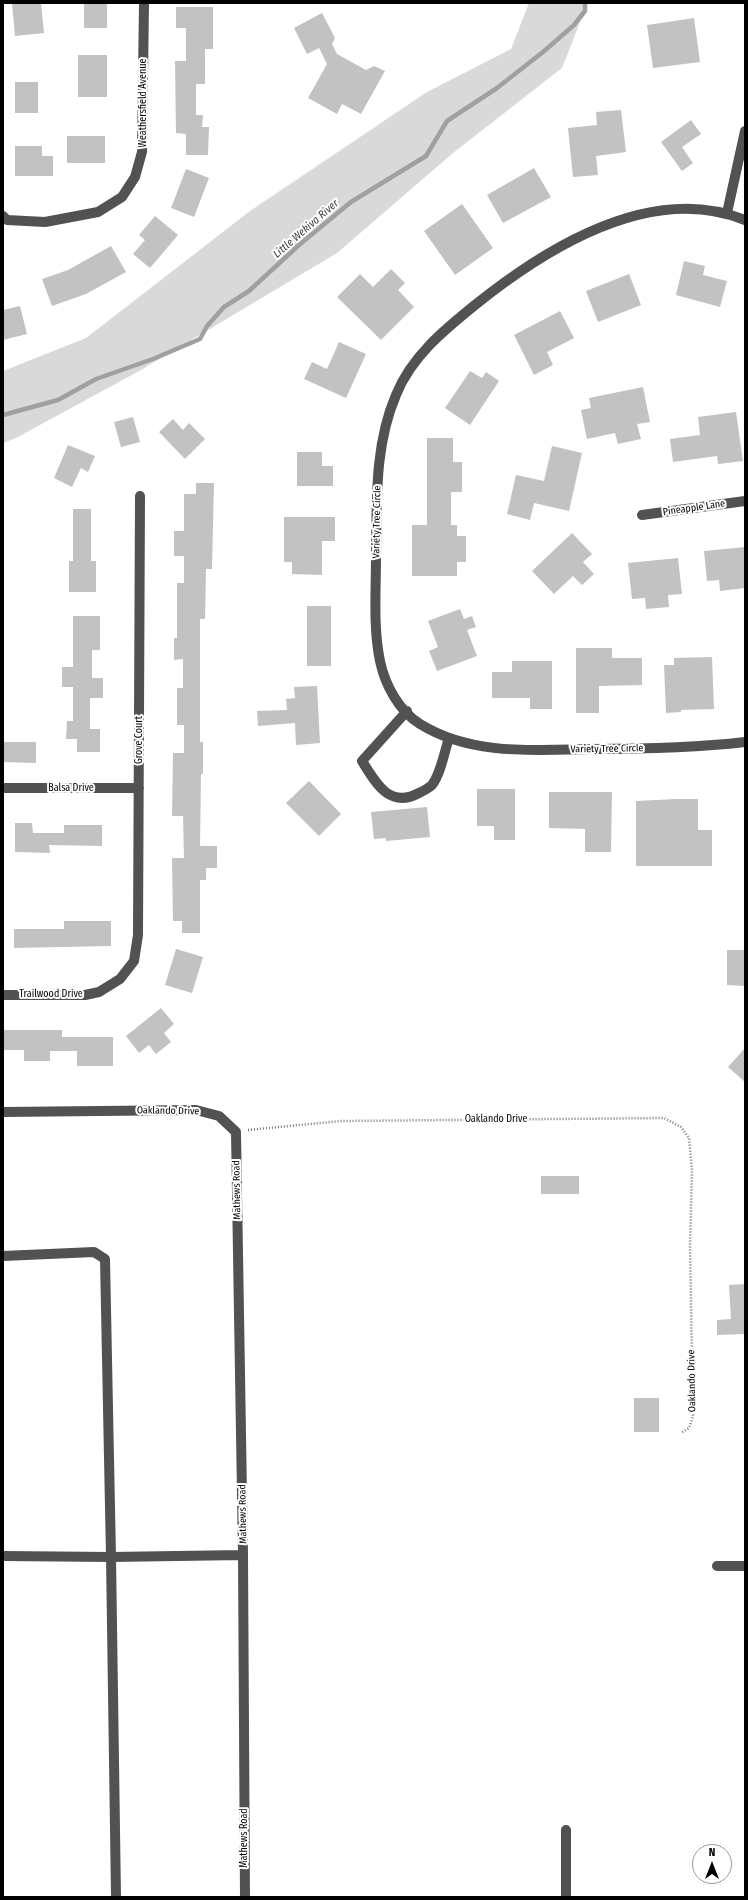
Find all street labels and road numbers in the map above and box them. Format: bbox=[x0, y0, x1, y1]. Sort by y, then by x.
street label: Weathersfield Avenue bbox=[137, 59, 149, 147]
street label: Variety Tree Circle bbox=[370, 485, 384, 559]
street label: Pineapple Lane bbox=[662, 498, 726, 518]
street label: Grove Court bbox=[133, 716, 145, 764]
street label: Variety Tree Circle bbox=[570, 742, 644, 756]
street label: Balsa Drive bbox=[48, 782, 94, 794]
street label: Trailwood Drive bbox=[19, 988, 83, 1000]
street label: Oaklando Drive bbox=[137, 1104, 199, 1118]
street label: Oaklando Drive bbox=[465, 1113, 527, 1125]
street label: Mathews Road bbox=[230, 1160, 244, 1220]
street label: Oaklando Drive bbox=[685, 1350, 699, 1412]
street label: Mathews Road bbox=[236, 1484, 250, 1544]
street label: Mathews Road bbox=[238, 1808, 250, 1868]

